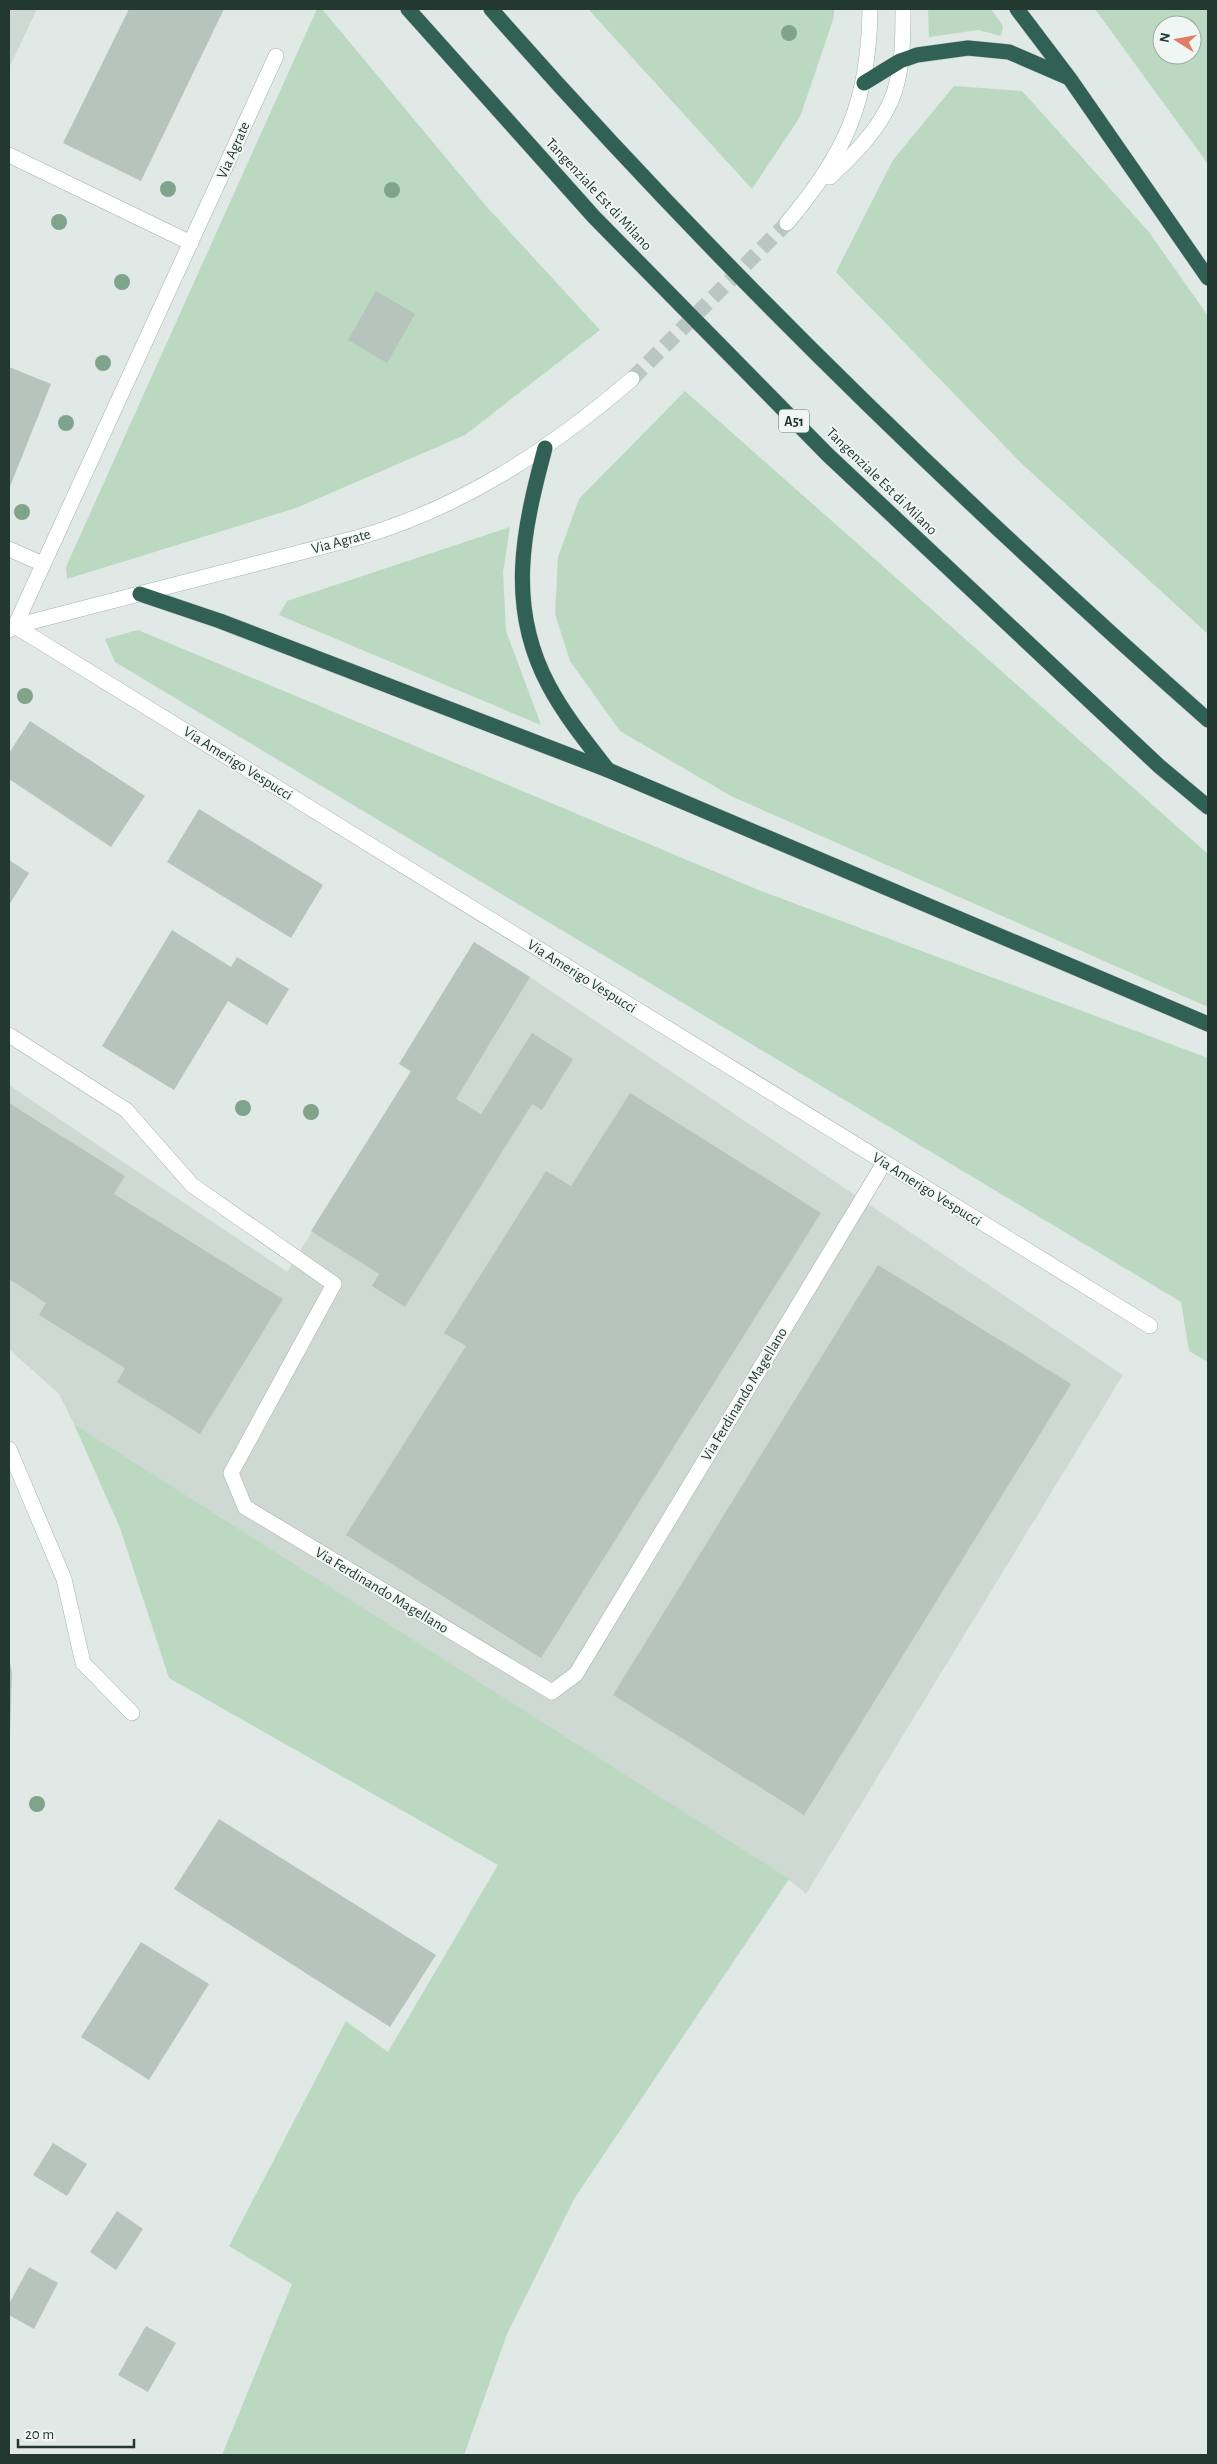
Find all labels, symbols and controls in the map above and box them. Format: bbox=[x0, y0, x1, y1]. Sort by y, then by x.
north arrow bbox=[1152, 15, 1202, 65]
text: N bbox=[1157, 32, 1173, 44]
street label: Via Agrate bbox=[214, 119, 253, 181]
street label: Tangenziale Est di Milano bbox=[543, 135, 654, 253]
road number: A51 bbox=[779, 410, 809, 432]
street label: Tangenziale Est di Milano bbox=[823, 425, 940, 538]
street label: Via Agrate bbox=[310, 526, 372, 557]
street label: Via Amerigo Vespucci bbox=[181, 724, 295, 803]
street label: Via Amerigo Vespucci bbox=[525, 937, 639, 1016]
street label: Via Amerigo Vespucci bbox=[870, 1150, 984, 1229]
street label: Via Ferdinando Magellano bbox=[699, 1325, 790, 1464]
street label: Via Ferdinando Magellano bbox=[312, 1545, 451, 1636]
scale bar bbox=[18, 2416, 134, 2448]
text: 20 m bbox=[25, 2427, 54, 2442]

